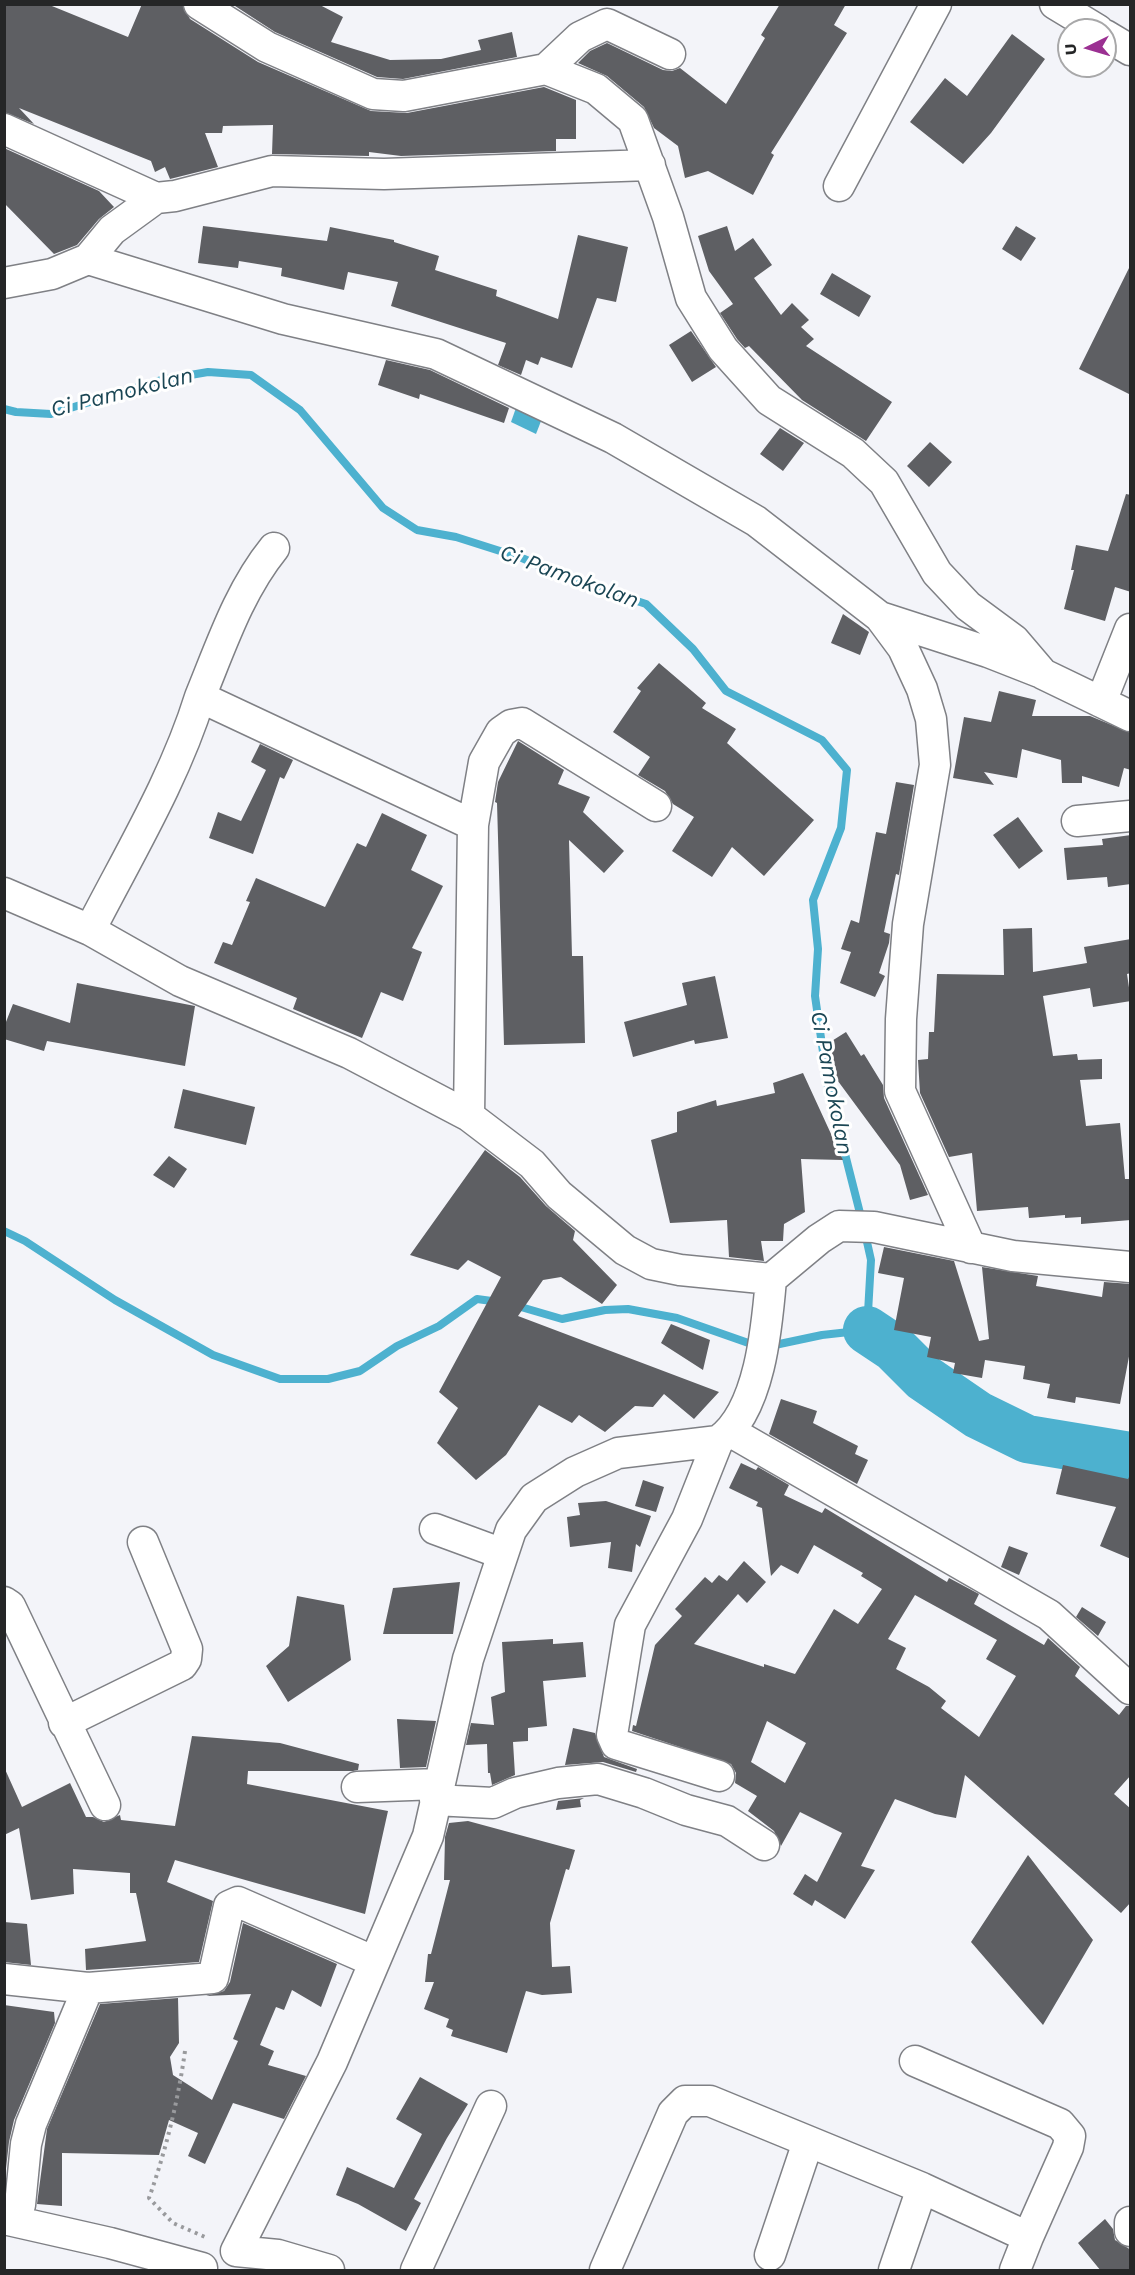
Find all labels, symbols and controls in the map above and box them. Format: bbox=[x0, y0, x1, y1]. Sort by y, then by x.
north arrow bbox=[1057, 18, 1117, 78]
text: U bbox=[1061, 43, 1081, 56]
water label: Ci Pamokolan bbox=[48, 363, 196, 423]
water label: Ci Pamokolan bbox=[496, 540, 642, 614]
water label: Ci Pamokolan bbox=[804, 1009, 858, 1157]

